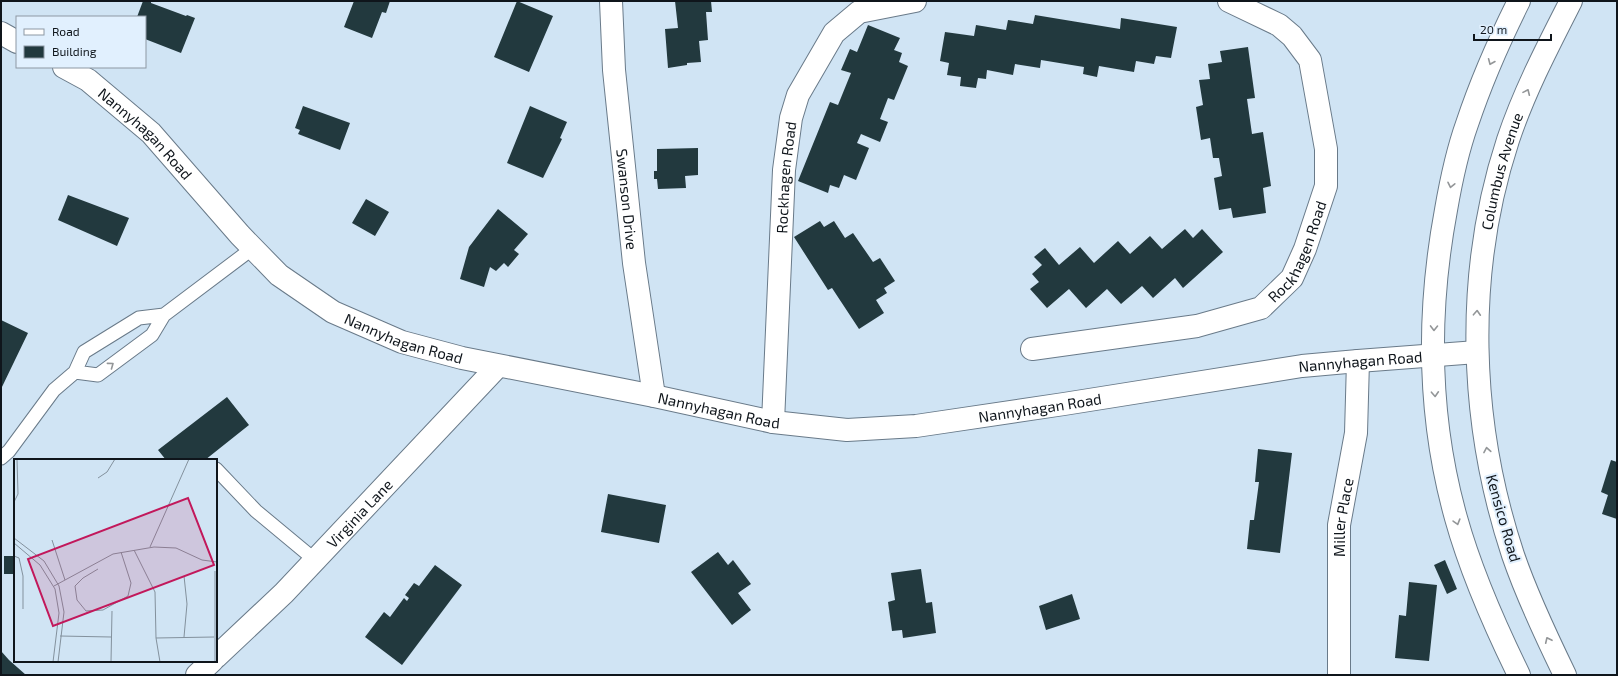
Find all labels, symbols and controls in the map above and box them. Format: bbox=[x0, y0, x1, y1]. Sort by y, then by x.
legend bbox=[16, 16, 146, 68]
scale bar bbox=[1474, 16, 1551, 42]
text: 20 m bbox=[1480, 22, 1507, 36]
text: Road bbox=[52, 24, 80, 38]
text: Building bbox=[52, 44, 97, 58]
one-way arrow bbox=[1488, 57, 1496, 65]
street label: Nannyhagan Road bbox=[95, 84, 196, 183]
one-way arrow bbox=[1522, 89, 1530, 97]
street label: Columbus Avenue bbox=[1477, 110, 1526, 231]
street label: Rockhagen Road bbox=[772, 120, 799, 234]
street label: Swanson Drive bbox=[613, 148, 642, 251]
one-way arrow bbox=[1447, 182, 1455, 188]
street label: Rockhagen Road bbox=[1264, 198, 1329, 306]
street label: Nannyhagan Road bbox=[342, 309, 465, 367]
one-way arrow bbox=[1473, 310, 1482, 316]
one-way arrow bbox=[1429, 325, 1438, 331]
street label: Nannyhagan Road bbox=[1298, 347, 1423, 375]
one-way arrow bbox=[107, 363, 114, 370]
street label: Nannyhagan Road bbox=[656, 388, 781, 432]
street label: Nannyhagan Road bbox=[977, 389, 1103, 426]
one-way arrow bbox=[1430, 391, 1439, 397]
one-way arrow bbox=[1483, 447, 1492, 453]
inset map bbox=[14, 459, 217, 662]
street label: Kensico Road bbox=[1483, 472, 1525, 564]
street label: Virginia Lane bbox=[323, 475, 396, 551]
street label: Miller Place bbox=[1330, 476, 1357, 557]
one-way arrow bbox=[1452, 518, 1461, 525]
one-way arrow bbox=[1545, 637, 1553, 644]

